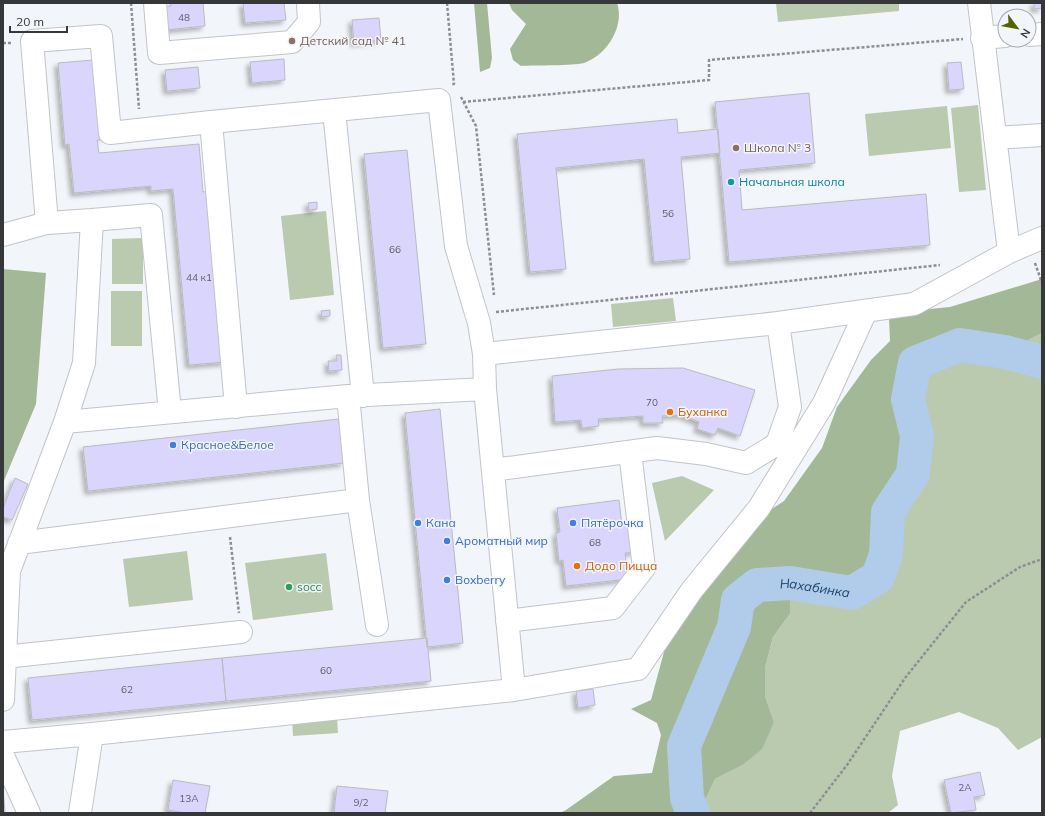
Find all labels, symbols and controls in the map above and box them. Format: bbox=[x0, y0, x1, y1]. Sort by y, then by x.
scale bar bbox=[10, 8, 67, 34]
north arrow bbox=[997, 8, 1037, 48]
house number: 48 bbox=[178, 11, 190, 24]
text: 20 m bbox=[16, 14, 44, 29]
text: N bbox=[1017, 26, 1034, 41]
place label: Детский сад № 41 bbox=[300, 33, 406, 48]
marker: Детский сад № 41 bbox=[287, 36, 297, 46]
place label: Школа № 3 bbox=[744, 140, 811, 155]
marker: Школа № 3 bbox=[731, 143, 741, 153]
place label: Начальная школа bbox=[739, 174, 845, 189]
marker: Начальная школа bbox=[726, 177, 736, 187]
house number: 56 bbox=[662, 207, 674, 220]
house number: 66 bbox=[389, 243, 401, 256]
house number: 44 к1 bbox=[186, 271, 212, 284]
house number: 70 bbox=[646, 396, 658, 409]
place label: Буханка bbox=[678, 404, 727, 419]
marker: Буханка bbox=[665, 407, 675, 417]
place label: Красное&Белое bbox=[181, 437, 274, 452]
marker: Красное&Белое bbox=[168, 440, 178, 450]
place label: Кана bbox=[426, 515, 456, 530]
place label: Пятёрочка bbox=[581, 515, 644, 530]
marker: Кана bbox=[413, 518, 423, 528]
marker: Пятёрочка bbox=[568, 518, 578, 528]
place label: Ароматный мир bbox=[455, 533, 548, 548]
marker: Ароматный мир bbox=[442, 536, 452, 546]
house number: 68 bbox=[589, 536, 601, 549]
place label: Додо Пицца bbox=[585, 558, 657, 573]
marker: Додо Пицца bbox=[572, 561, 582, 571]
place label: Boxberry bbox=[455, 572, 506, 587]
marker: Boxberry bbox=[442, 575, 452, 585]
water label: Нахабинка bbox=[779, 575, 851, 601]
place label: socc bbox=[297, 579, 322, 594]
marker: socc bbox=[284, 582, 294, 592]
house number: 60 bbox=[320, 664, 332, 677]
house number: 62 bbox=[121, 683, 133, 696]
house number: 2А bbox=[958, 781, 972, 794]
house number: 13А bbox=[179, 792, 199, 805]
house number: 9/2 bbox=[354, 796, 368, 809]

